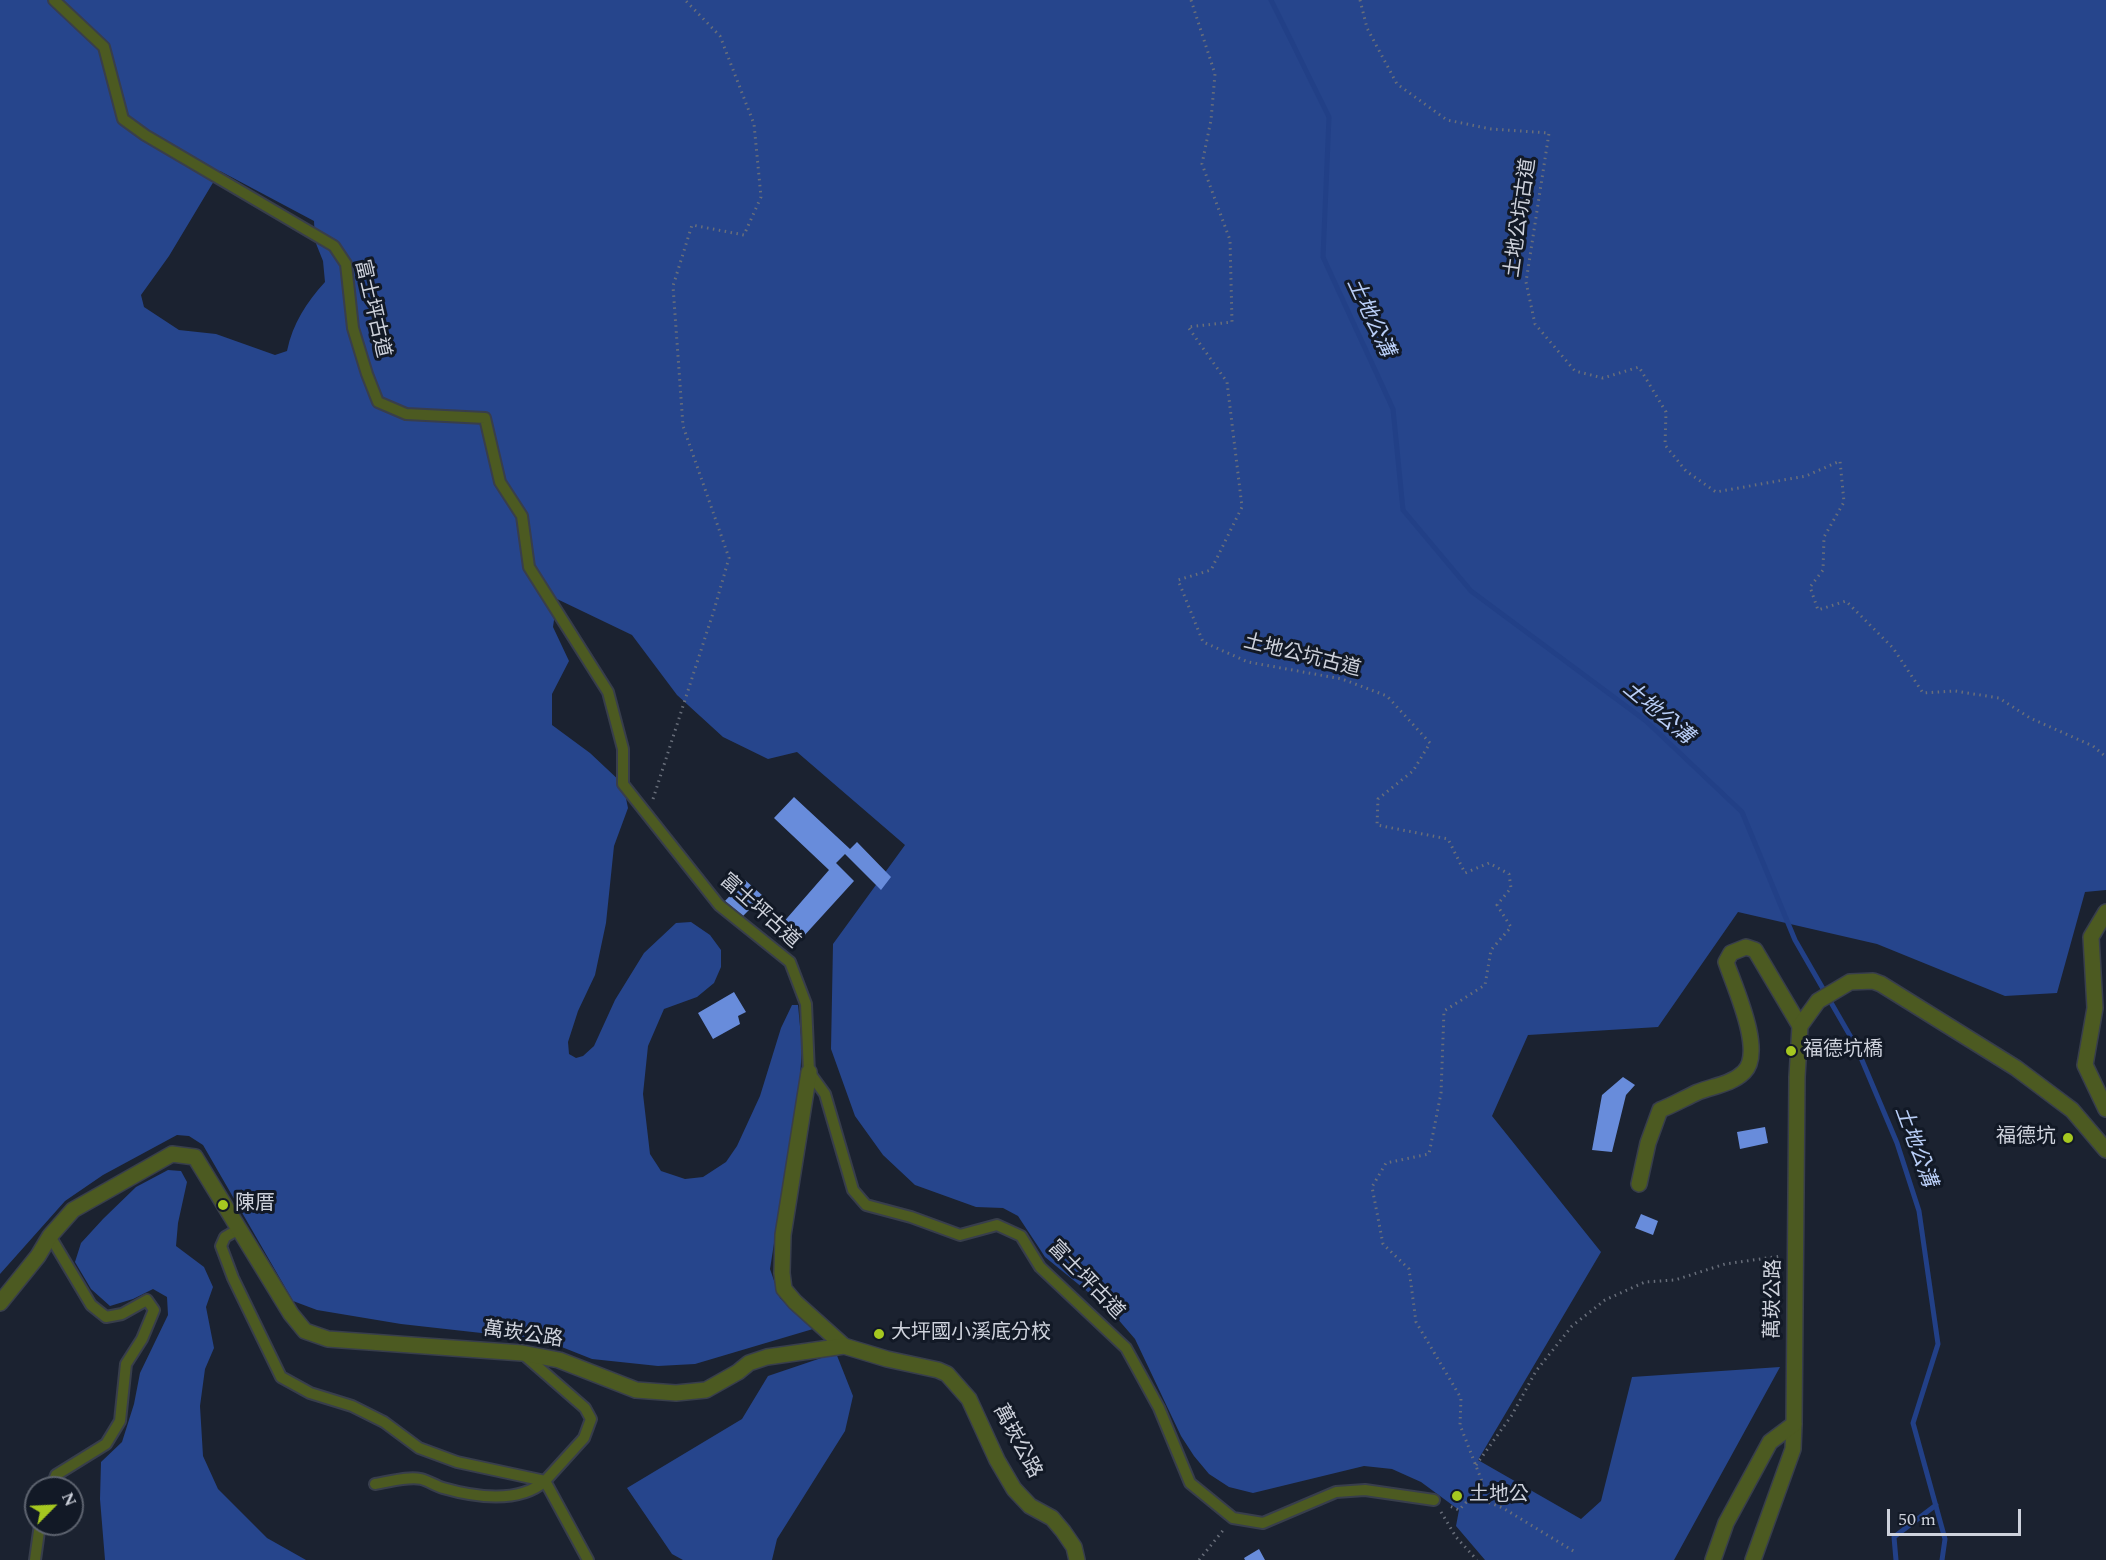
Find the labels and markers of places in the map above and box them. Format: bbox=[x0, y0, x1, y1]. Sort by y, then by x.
place label: 福德坑橋 bbox=[1803, 1039, 1883, 1063]
marker: 福德坑橋 bbox=[1784, 1044, 1798, 1058]
place label: 福德坑 bbox=[1996, 1126, 2056, 1150]
marker: 福德坑 bbox=[2061, 1131, 2075, 1145]
place label: 陳厝 bbox=[235, 1193, 275, 1217]
marker: 陳厝 bbox=[216, 1198, 230, 1212]
place label: 大坪國小溪底分校 bbox=[891, 1322, 1051, 1346]
marker: 大坪國小溪底分校 bbox=[872, 1327, 886, 1341]
place label: 土地公 bbox=[1469, 1484, 1529, 1508]
marker: 土地公 bbox=[1450, 1489, 1464, 1503]

